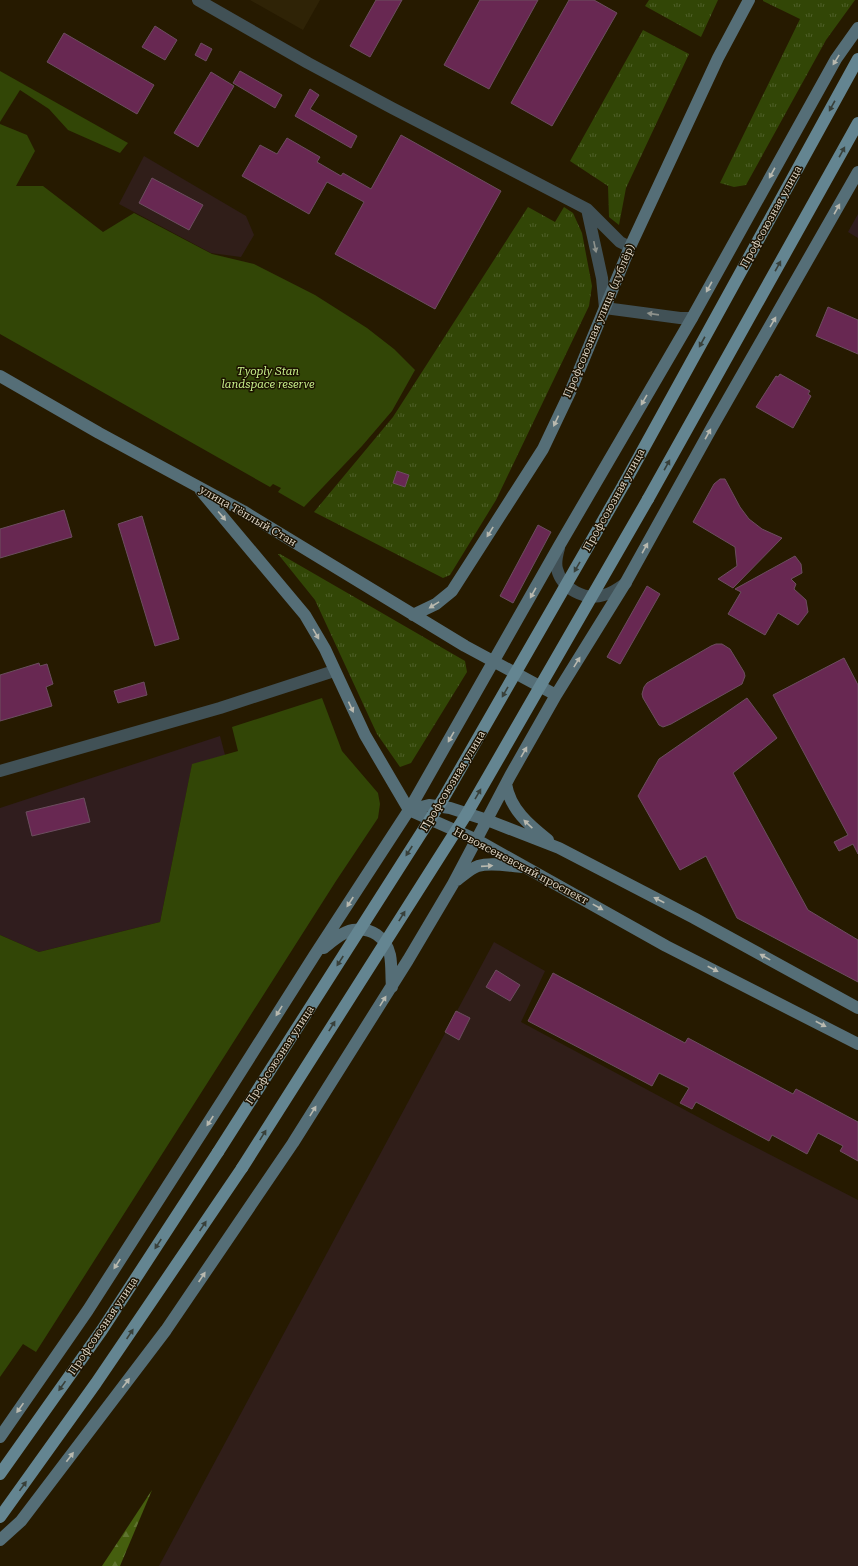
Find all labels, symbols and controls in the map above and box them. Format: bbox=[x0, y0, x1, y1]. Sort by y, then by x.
one-way arrow bbox=[832, 54, 839, 66]
one-way arrow bbox=[829, 100, 836, 112]
one-way arrow bbox=[838, 146, 845, 158]
street label: Профсоюзная улица bbox=[737, 163, 805, 270]
one-way arrow bbox=[769, 168, 776, 179]
one-way arrow bbox=[834, 203, 841, 215]
one-way arrow bbox=[592, 241, 598, 253]
street label: Профсоюзная улица (дублёр) bbox=[561, 242, 638, 400]
one-way arrow bbox=[775, 260, 782, 272]
one-way arrow bbox=[706, 281, 713, 293]
one-way arrow bbox=[647, 311, 659, 317]
one-way arrow bbox=[769, 316, 776, 327]
one-way arrow bbox=[699, 336, 705, 348]
park label: Tyoply Stan landspace reserve bbox=[222, 365, 315, 391]
one-way arrow bbox=[641, 394, 648, 406]
one-way arrow bbox=[553, 415, 559, 426]
one-way arrow bbox=[705, 428, 711, 440]
street label: Профсоюзная улица bbox=[580, 446, 648, 553]
one-way arrow bbox=[664, 459, 670, 471]
street label: улица Тёплый Стан bbox=[197, 483, 299, 549]
one-way arrow bbox=[217, 510, 226, 521]
one-way arrow bbox=[486, 527, 494, 538]
one-way arrow bbox=[642, 542, 649, 554]
one-way arrow bbox=[573, 561, 580, 573]
one-way arrow bbox=[529, 587, 536, 598]
one-way arrow bbox=[429, 601, 439, 609]
one-way arrow bbox=[312, 629, 320, 639]
one-way arrow bbox=[573, 656, 580, 668]
one-way arrow bbox=[502, 686, 509, 698]
one-way arrow bbox=[348, 701, 354, 712]
street label: Профсоюзная улица bbox=[418, 728, 488, 834]
one-way arrow bbox=[448, 731, 454, 743]
one-way arrow bbox=[521, 746, 528, 758]
one-way arrow bbox=[475, 788, 482, 800]
one-way arrow bbox=[523, 819, 533, 829]
street label: Новоясеневский проспект bbox=[451, 825, 591, 907]
one-way arrow bbox=[406, 845, 413, 857]
one-way arrow bbox=[481, 862, 493, 869]
one-way arrow bbox=[346, 896, 353, 907]
one-way arrow bbox=[653, 897, 665, 903]
one-way arrow bbox=[592, 904, 604, 911]
one-way arrow bbox=[398, 911, 406, 921]
one-way arrow bbox=[759, 954, 771, 960]
one-way arrow bbox=[336, 955, 343, 967]
one-way arrow bbox=[707, 966, 718, 972]
one-way arrow bbox=[379, 995, 386, 1007]
street label: Профсоюзная улица bbox=[243, 1003, 317, 1107]
one-way arrow bbox=[276, 1005, 283, 1017]
one-way arrow bbox=[329, 1020, 336, 1031]
one-way arrow bbox=[815, 1021, 827, 1028]
one-way arrow bbox=[310, 1105, 317, 1117]
one-way arrow bbox=[206, 1116, 214, 1126]
one-way arrow bbox=[259, 1129, 266, 1141]
one-way arrow bbox=[199, 1221, 207, 1231]
one-way arrow bbox=[154, 1238, 162, 1249]
one-way arrow bbox=[114, 1258, 121, 1270]
one-way arrow bbox=[198, 1272, 206, 1282]
street label: Профсоюзная улица bbox=[65, 1275, 141, 1377]
one-way arrow bbox=[126, 1328, 134, 1339]
one-way arrow bbox=[122, 1377, 130, 1388]
one-way arrow bbox=[58, 1381, 66, 1391]
one-way arrow bbox=[16, 1402, 24, 1413]
one-way arrow bbox=[65, 1451, 74, 1462]
one-way arrow bbox=[19, 1480, 27, 1491]

